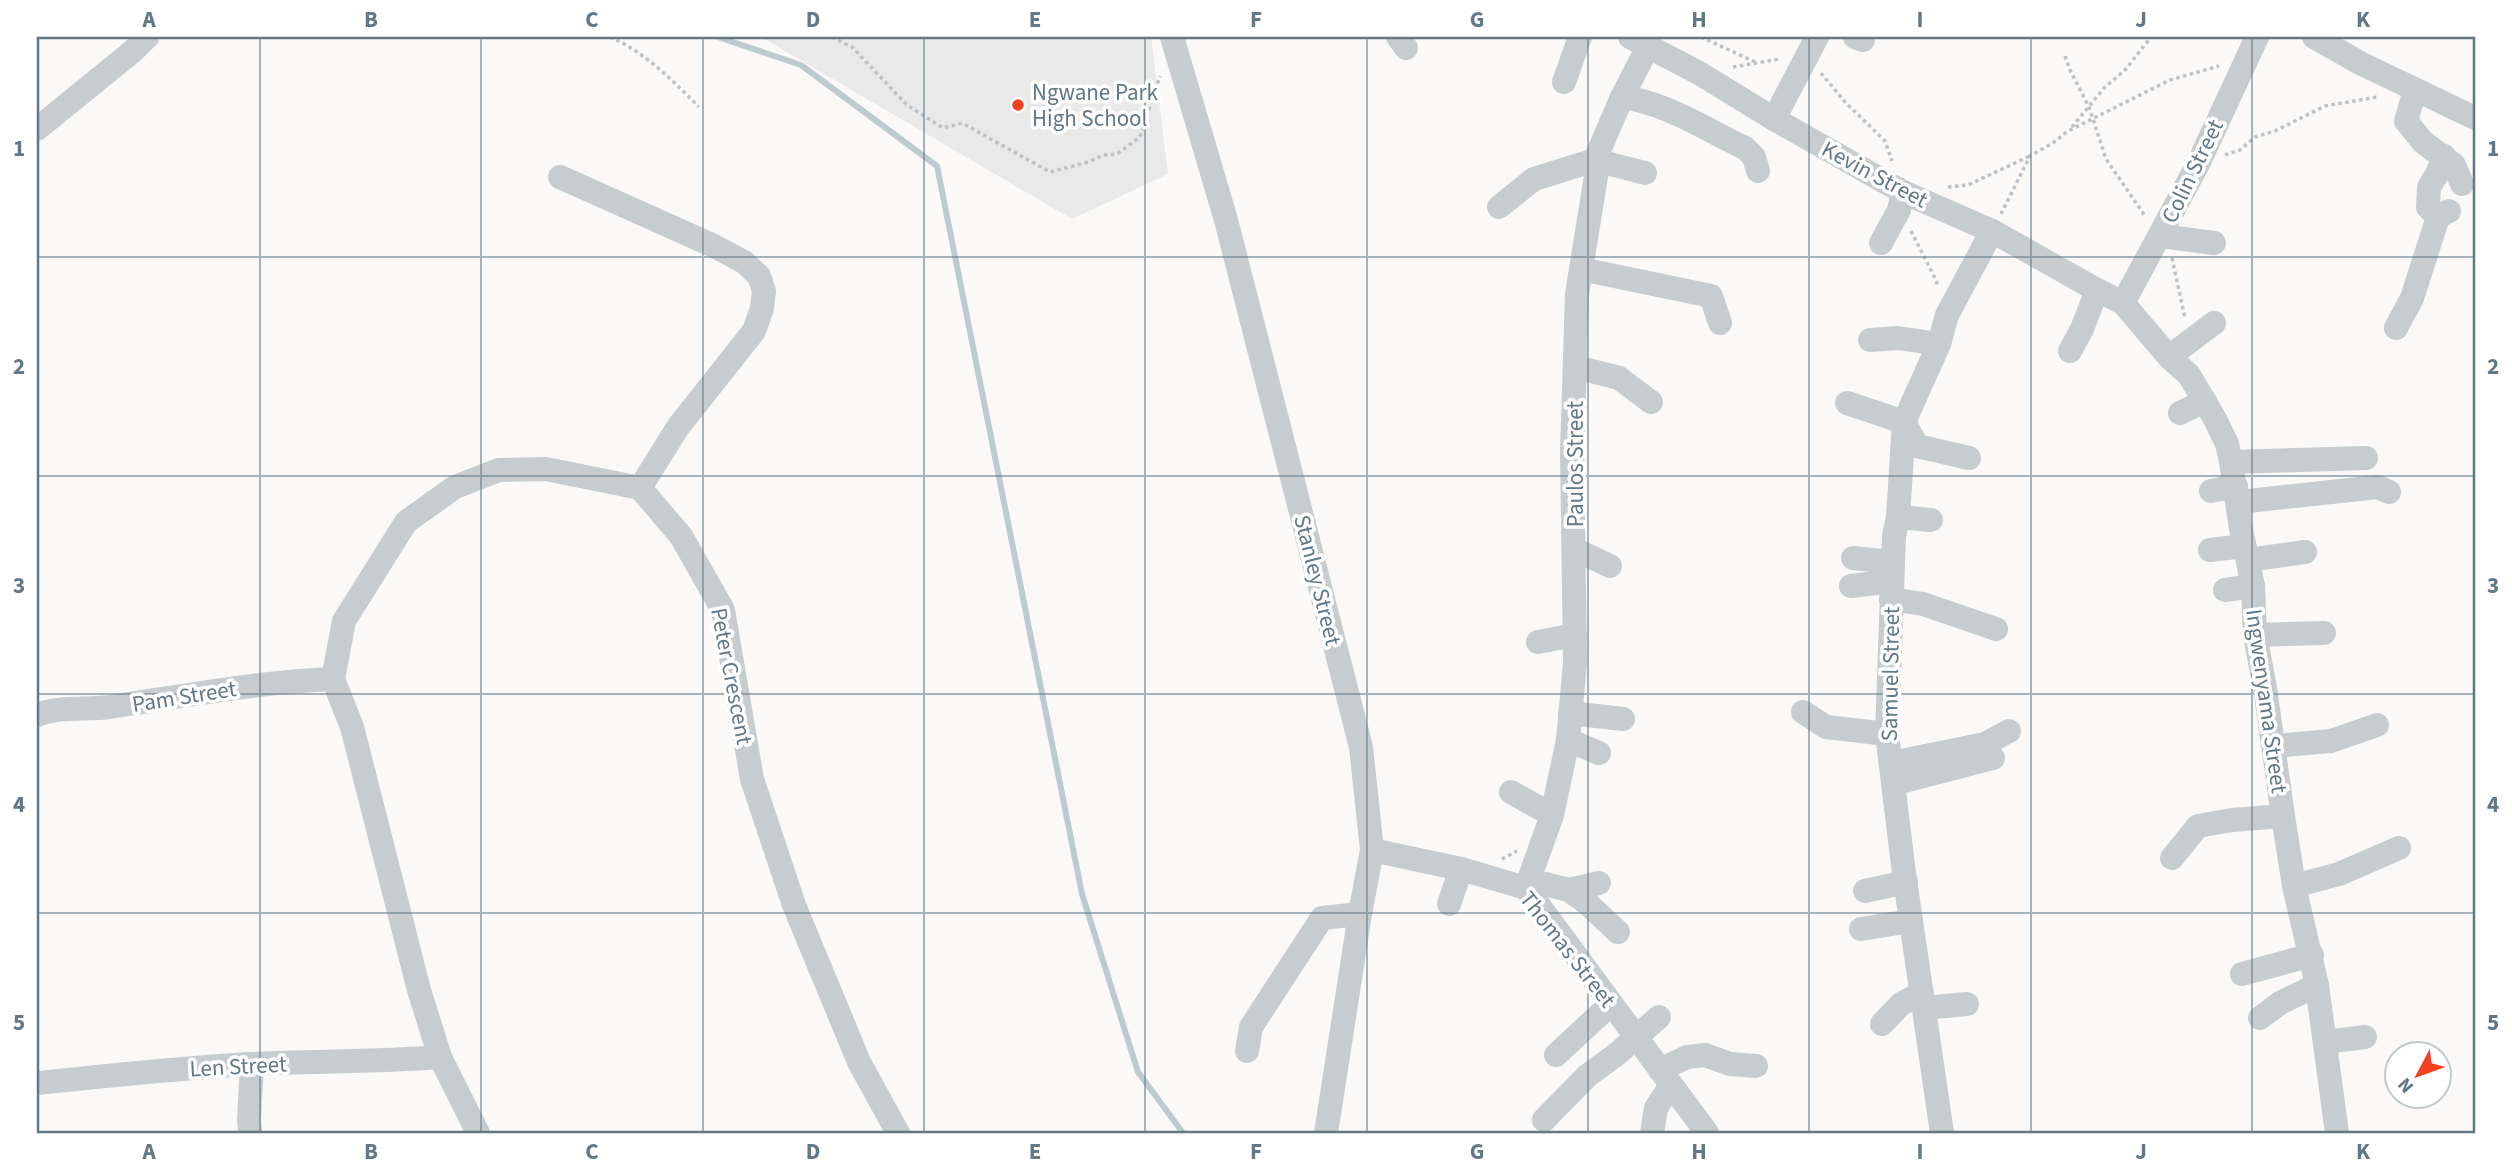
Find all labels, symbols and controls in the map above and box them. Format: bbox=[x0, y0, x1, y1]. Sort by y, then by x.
text: A bbox=[141, 3, 156, 36]
text: B bbox=[364, 3, 378, 36]
text: C bbox=[585, 3, 599, 36]
text: D bbox=[806, 3, 820, 36]
text: E bbox=[1029, 3, 1041, 36]
text: F bbox=[1250, 3, 1262, 36]
text: G bbox=[1470, 3, 1484, 36]
text: H bbox=[1691, 3, 1707, 36]
text: I bbox=[1917, 3, 1923, 36]
text: J bbox=[2135, 3, 2147, 36]
text: K bbox=[2356, 3, 2371, 36]
place label: Ngwane Park High School bbox=[1032, 76, 1158, 135]
marker: Ngwane Park High School bbox=[1010, 97, 1026, 113]
street label: Colin Street bbox=[2153, 113, 2232, 229]
text: 1 bbox=[13, 132, 25, 165]
text: 1 bbox=[2487, 132, 2499, 165]
street label: Kevin Street bbox=[1816, 133, 1934, 216]
text: 2 bbox=[13, 350, 25, 383]
text: 2 bbox=[2487, 350, 2499, 383]
street label: Paulos Street bbox=[1559, 401, 1592, 527]
street label: Stanley Street bbox=[1285, 511, 1350, 649]
text: 3 bbox=[13, 569, 25, 602]
text: 3 bbox=[2487, 569, 2499, 602]
street label: Peter Crescent bbox=[702, 605, 761, 748]
street label: Samuel Street bbox=[1873, 606, 1908, 742]
street label: Ingwenyama Street bbox=[2237, 607, 2296, 795]
street label: Pam Street bbox=[130, 672, 239, 721]
text: 4 bbox=[13, 788, 25, 821]
text: 4 bbox=[2487, 788, 2499, 821]
street label: Thomas Street bbox=[1512, 884, 1624, 1015]
text: 5 bbox=[13, 1006, 25, 1039]
text: 5 bbox=[2487, 1006, 2499, 1039]
north arrow bbox=[2382, 1040, 2452, 1110]
street label: Len Street bbox=[189, 1047, 288, 1086]
text: N bbox=[2392, 1072, 2421, 1099]
text: A bbox=[141, 1135, 156, 1168]
text: B bbox=[364, 1135, 378, 1168]
text: C bbox=[585, 1135, 599, 1168]
text: D bbox=[806, 1135, 820, 1168]
text: E bbox=[1029, 1135, 1041, 1168]
text: F bbox=[1250, 1135, 1262, 1168]
text: G bbox=[1470, 1135, 1484, 1168]
text: H bbox=[1691, 1135, 1707, 1168]
text: I bbox=[1917, 1135, 1923, 1168]
text: J bbox=[2135, 1135, 2147, 1168]
text: K bbox=[2356, 1135, 2371, 1168]

